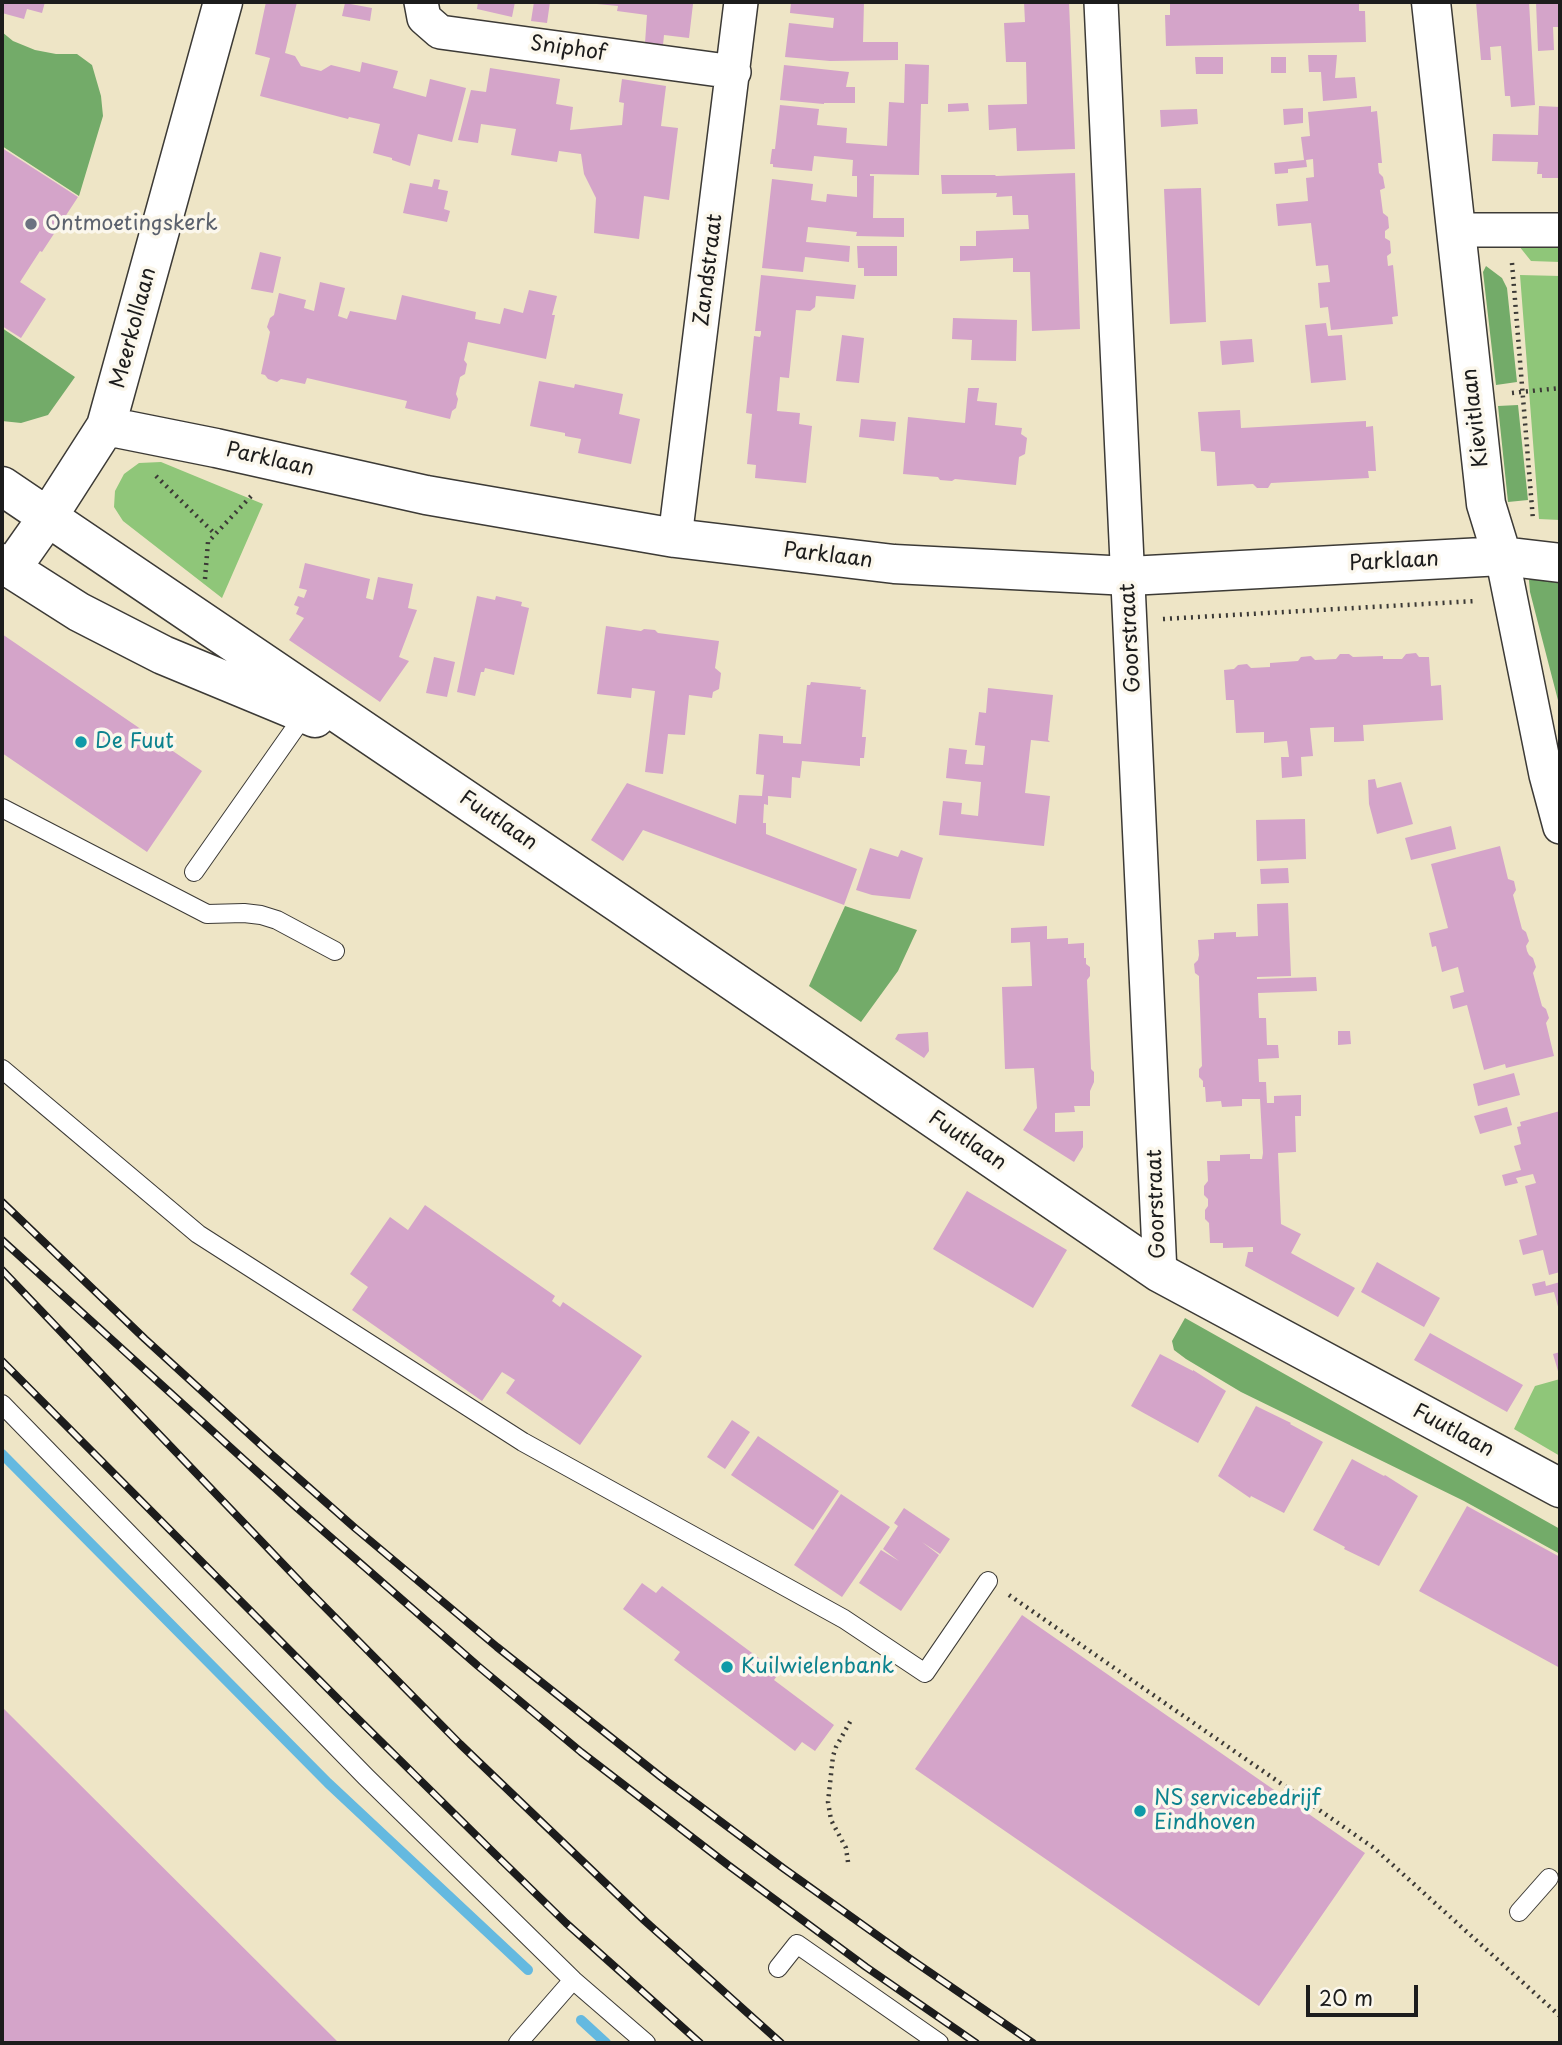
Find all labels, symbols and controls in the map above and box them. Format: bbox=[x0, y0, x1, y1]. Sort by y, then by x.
street label: Sniphof bbox=[529, 31, 607, 67]
place label: Ontmoetingskerk bbox=[45, 211, 218, 237]
street label: Zandstraat bbox=[690, 212, 728, 328]
marker: Ontmoetingskerk bbox=[23, 216, 39, 232]
street label: Meerkollaan bbox=[106, 265, 162, 391]
street label: Kievitlaan bbox=[1457, 367, 1495, 469]
street label: Parklaan bbox=[223, 438, 317, 482]
street label: Parklaan bbox=[782, 538, 874, 574]
street label: Parklaan bbox=[1349, 547, 1439, 577]
street label: Goorstraat bbox=[1116, 583, 1146, 693]
place label: De Fuut bbox=[95, 729, 174, 755]
marker: De Fuut bbox=[73, 734, 89, 750]
street label: Fuutlaan bbox=[454, 786, 542, 856]
street label: Fuutlaan bbox=[923, 1106, 1011, 1176]
street label: Goorstraat bbox=[1142, 1149, 1172, 1259]
street label: Fuutlaan bbox=[1408, 1399, 1498, 1463]
place label: Kuilwielenbank bbox=[741, 1654, 894, 1680]
marker: Kuilwielenbank bbox=[719, 1659, 735, 1675]
place label: NS servicebedrijf Eindhoven bbox=[1154, 1786, 1320, 1836]
marker: NS servicebedrijf Eindhoven bbox=[1132, 1803, 1148, 1819]
scale bar bbox=[1310, 1972, 1422, 2016]
text: 20 m bbox=[1319, 1981, 1373, 2013]

